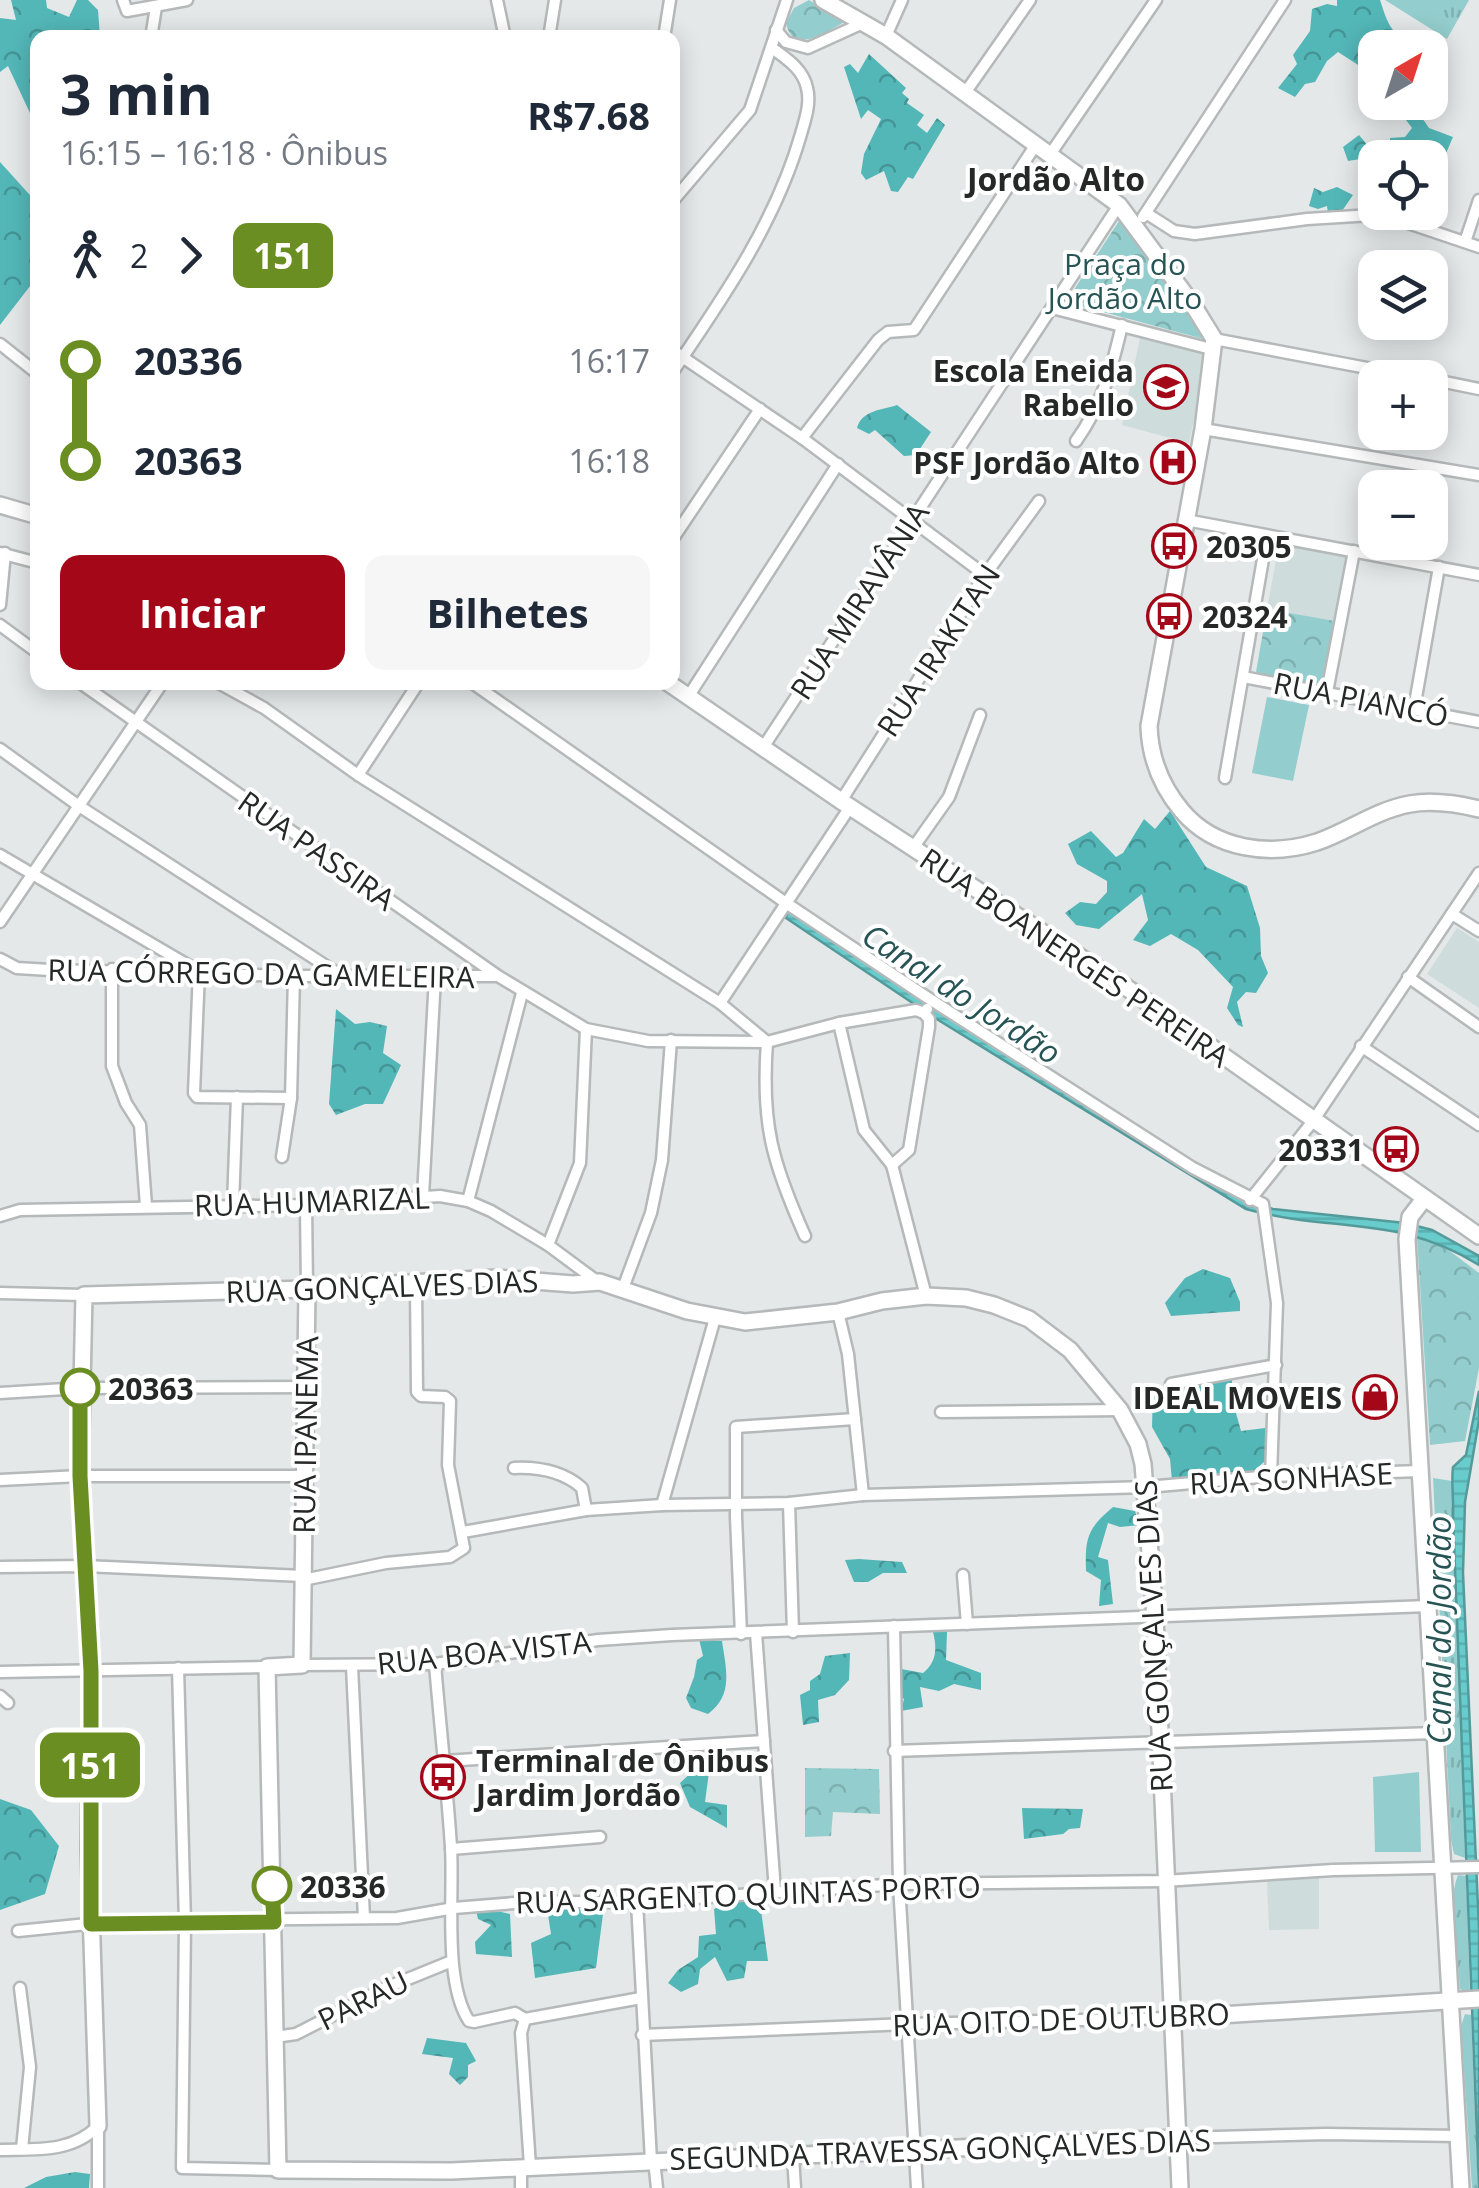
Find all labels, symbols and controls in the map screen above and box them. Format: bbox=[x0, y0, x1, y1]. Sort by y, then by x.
north arrow bbox=[1358, 30, 1448, 120]
map controls bbox=[1358, 30, 1448, 560]
text: 3 min bbox=[60, 56, 213, 131]
text: R$7.68 bbox=[527, 89, 650, 141]
text: 16:15 – 16:18 · Ônibus bbox=[60, 131, 388, 174]
button: locate bbox=[1358, 140, 1448, 230]
district label: Jordão Alto bbox=[964, 157, 1145, 200]
icon: walk bbox=[60, 228, 115, 283]
icon: forward bbox=[163, 228, 218, 283]
text: 151 bbox=[253, 232, 313, 279]
text: 2 bbox=[130, 234, 148, 277]
park label: Praça do Jordão Alto bbox=[1045, 243, 1202, 318]
button: layers bbox=[1358, 250, 1448, 340]
text: 20336 bbox=[134, 334, 243, 386]
text: 16:17 bbox=[568, 339, 650, 382]
place label: Escola Eneida Rabello bbox=[933, 350, 1134, 425]
button: + bbox=[1358, 360, 1448, 450]
school or university icon: Escola Eneida Rabello bbox=[1143, 364, 1189, 410]
text: 20363 bbox=[134, 434, 243, 486]
text: 16:18 bbox=[568, 439, 650, 482]
hospital icon: PSF Jordão Alto bbox=[1150, 439, 1196, 485]
place label: PSF Jordão Alto bbox=[913, 442, 1140, 483]
button: − bbox=[1358, 470, 1448, 560]
street label: RUA MIRAVÂNIA bbox=[780, 495, 938, 707]
bus stop icon: 20305 bbox=[1151, 523, 1197, 569]
place label: 20305 bbox=[1206, 526, 1292, 567]
button: Iniciar bbox=[60, 555, 345, 670]
button: Bilhetes bbox=[365, 555, 650, 670]
street label: RUA IRAKITAN bbox=[867, 556, 1009, 744]
bus stop icon: 20324 bbox=[1146, 593, 1192, 639]
place label: 20324 bbox=[1202, 596, 1288, 637]
street label: RUA PIANCÓ bbox=[1270, 662, 1452, 736]
street label: RUA PASSIRA bbox=[230, 781, 404, 919]
street label: RUA BOANERGES PEREIRA bbox=[912, 838, 1238, 1076]
water label: Canal do Jordão bbox=[854, 913, 1070, 1073]
street label: RUA CÓRREGO DA GAMELEIRA bbox=[47, 949, 475, 997]
bus stop icon: 20331 bbox=[1373, 1126, 1419, 1172]
place label: 20331 bbox=[1278, 1129, 1364, 1170]
street label: RUA HUMARIZAL bbox=[193, 1176, 431, 1226]
street label: RUA GONÇALVES DIAS bbox=[225, 1260, 539, 1312]
street label: RUA IPANEMA bbox=[283, 1336, 327, 1534]
place label: 20363 bbox=[108, 1368, 194, 1409]
marker: 20363 bbox=[61, 1369, 99, 1407]
shop icon: IDEAL MOVEIS bbox=[1352, 1374, 1398, 1420]
place label: IDEAL MOVEIS bbox=[1133, 1377, 1342, 1418]
street label: RUA SONHASE bbox=[1188, 1452, 1394, 1504]
street label: RUA GONÇALVES DIAS bbox=[1124, 1479, 1182, 1793]
water label: Canal do Jordão bbox=[1417, 1516, 1460, 1744]
street label: RUA BOA VISTA bbox=[375, 1620, 593, 1684]
line badge: 151 bbox=[32, 1732, 148, 1798]
place label: Terminal de Ônibus Jardim Jordão bbox=[473, 1740, 769, 1815]
text: 151 bbox=[60, 1742, 120, 1789]
bus stop icon: Terminal de Ônibus Jardim Jordão bbox=[420, 1754, 466, 1800]
street label: RUA SARGENTO QUINTAS PORTO bbox=[515, 1865, 981, 1923]
place label: 20336 bbox=[300, 1866, 386, 1907]
marker: 20336 bbox=[253, 1867, 291, 1905]
street label: PARAU bbox=[311, 1960, 415, 2040]
street label: RUA OITO DE OUTUBRO bbox=[892, 1993, 1230, 2045]
street label: SEGUNDA TRAVESSA GONÇALVES DIAS bbox=[669, 2119, 1211, 2179]

